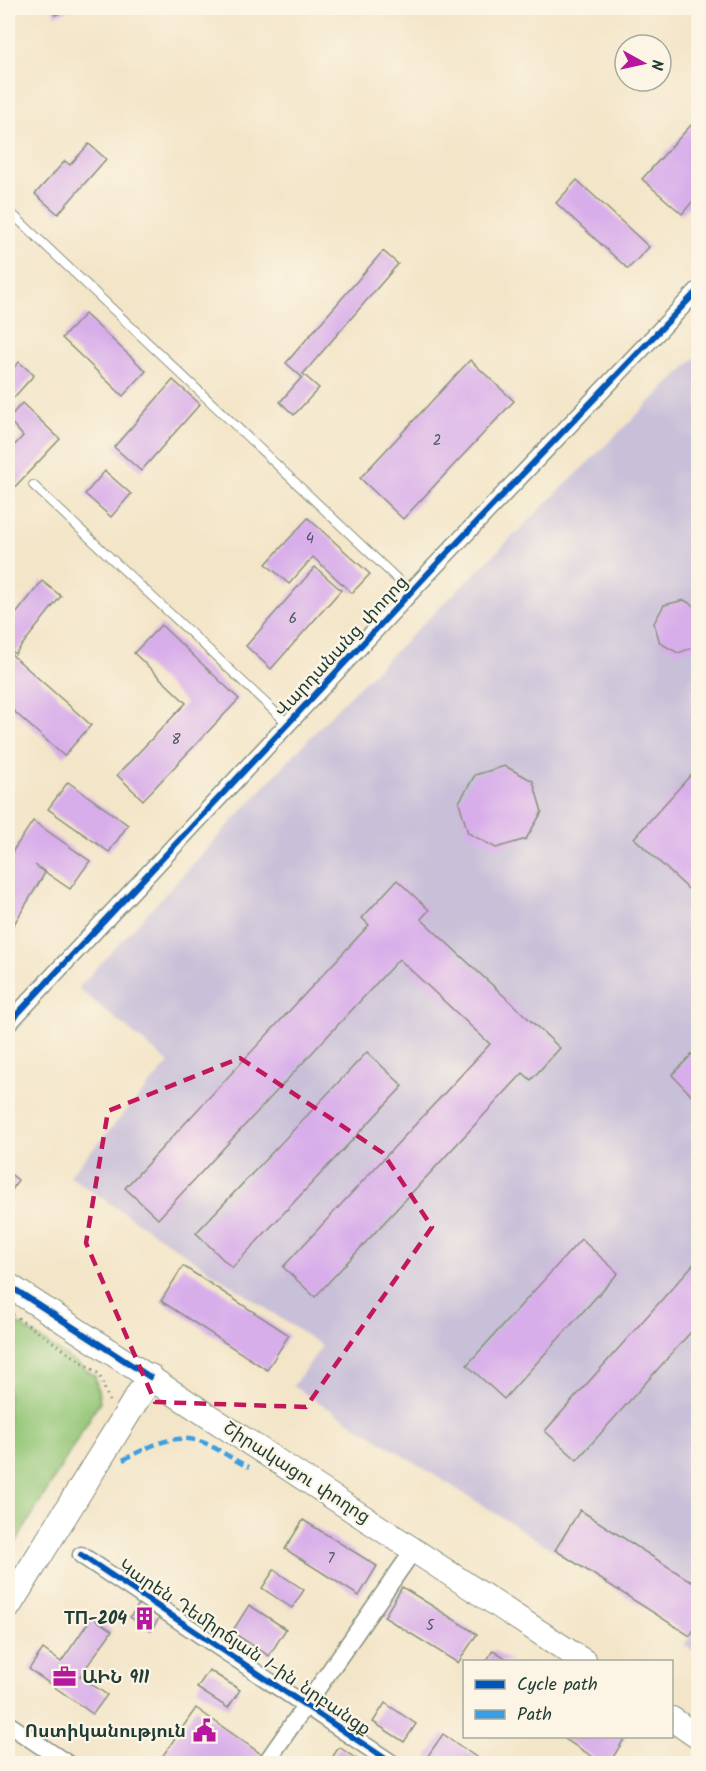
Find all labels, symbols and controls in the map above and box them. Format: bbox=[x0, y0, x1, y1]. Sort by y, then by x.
north arrow bbox=[613, 33, 673, 93]
text: N bbox=[643, 58, 669, 72]
house number: 2 bbox=[433, 429, 441, 453]
house number: 4 bbox=[306, 527, 314, 551]
street label: Վարդանանց փողոց bbox=[268, 569, 416, 725]
house number: 6 bbox=[289, 607, 297, 631]
house number: 8 bbox=[171, 728, 181, 752]
street label: Շիրակացու փողոց bbox=[217, 1415, 376, 1532]
house number: 7 bbox=[328, 1547, 336, 1571]
street label: Կարեն Դեմիրճյան 1-ին նրբանցք bbox=[112, 1553, 376, 1744]
place label: ТП-204 bbox=[64, 1605, 127, 1634]
building icon: ТП-204 bbox=[132, 1605, 158, 1631]
house number: 5 bbox=[426, 1614, 435, 1638]
legend bbox=[463, 1660, 673, 1738]
office icon: ԱԻՆ 911 bbox=[51, 1664, 77, 1690]
place label: ԱԻՆ 911 bbox=[82, 1664, 150, 1693]
text: Cycle path bbox=[517, 1671, 598, 1700]
text: Path bbox=[517, 1701, 552, 1730]
place label: Ոստիկանություն bbox=[25, 1718, 186, 1747]
public building icon: Ոստիկանություն bbox=[191, 1718, 217, 1744]

